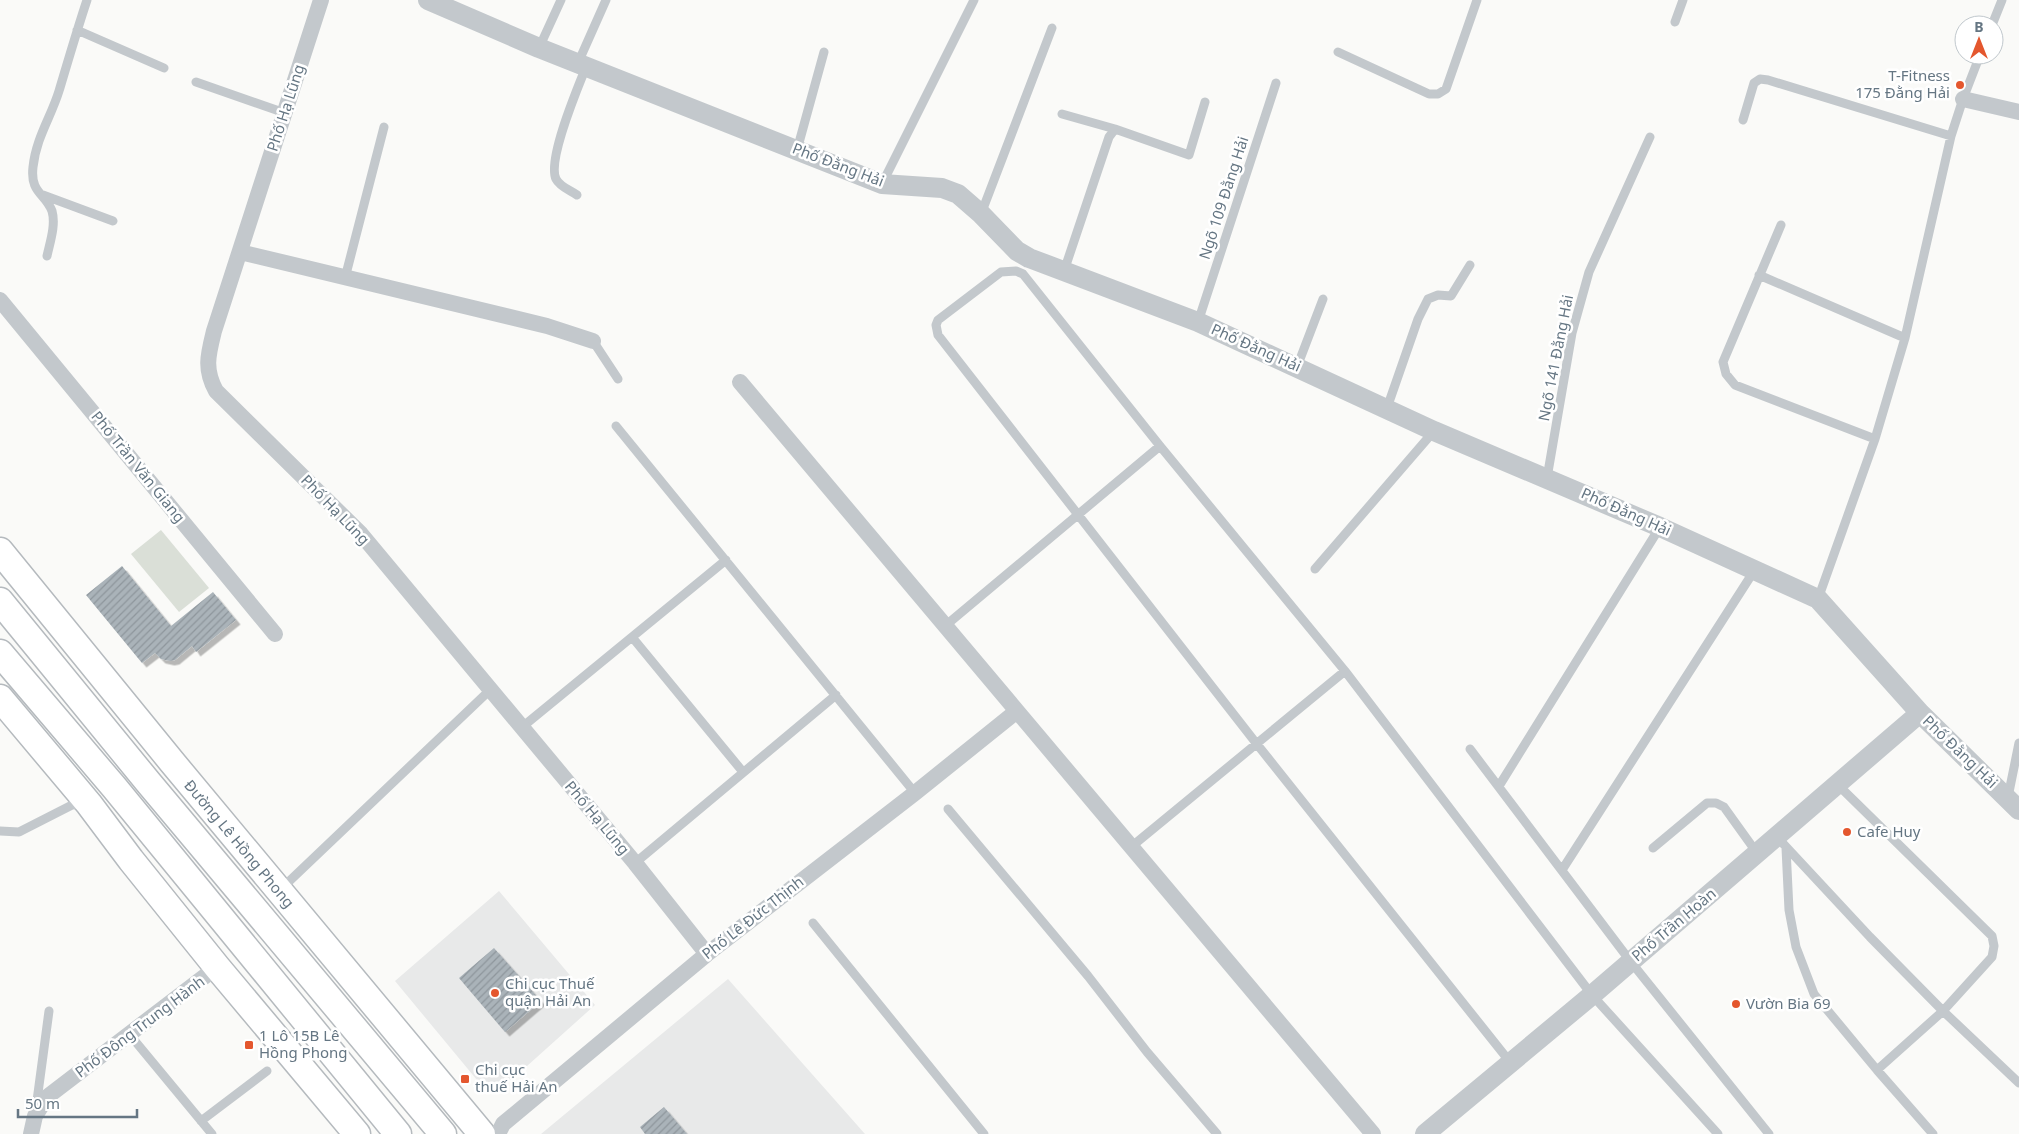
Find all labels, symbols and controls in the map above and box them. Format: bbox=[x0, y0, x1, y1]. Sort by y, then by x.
north arrow bbox=[1954, 15, 2004, 65]
text: B bbox=[1974, 17, 1984, 36]
street label: Phố Hạ Lũng bbox=[262, 62, 309, 154]
place label: T-Fitness 175 Đằng Hải bbox=[1855, 65, 1950, 102]
marker: T-Fitness 175 Đằng Hải bbox=[1954, 79, 1966, 91]
street label: Ngõ 109 Đằng Hải bbox=[1194, 134, 1252, 262]
street label: Phố Đằng Hải bbox=[790, 137, 887, 191]
street label: Ngõ 141 Đằng Hải bbox=[1533, 293, 1577, 423]
street label: Phố Đằng Hải bbox=[1208, 318, 1305, 376]
street label: Phố Trần Văn Giang bbox=[87, 406, 190, 526]
street label: Phố Hạ Lũng bbox=[297, 470, 374, 549]
street label: Phố Đằng Hải bbox=[1578, 482, 1675, 540]
street label: Phố Đằng Hải bbox=[1919, 711, 2002, 792]
street label: Đường Lê Hồng Phong bbox=[180, 775, 299, 912]
street label: Phố Hạ Lũng bbox=[561, 776, 634, 858]
place label: Cafe Huy bbox=[1857, 821, 1921, 841]
marker: Cafe Huy bbox=[1841, 826, 1853, 838]
street label: Phố Lê Đức Thịnh bbox=[697, 871, 807, 963]
street label: Phố Trần Hoàn bbox=[1627, 883, 1720, 965]
street label: Phố Đông Trung Hành bbox=[71, 971, 208, 1082]
place label: Chi cục Thuế quận Hải An bbox=[505, 973, 595, 1010]
marker: Chi cục Thuế quận Hải An bbox=[489, 987, 501, 999]
place label: Vườn Bia 69 bbox=[1746, 993, 1830, 1013]
marker: Vườn Bia 69 bbox=[1730, 998, 1742, 1010]
place label: 1 Lô 15B Lê Hồng Phong bbox=[259, 1025, 348, 1062]
marker: 1 Lô 15B Lê Hồng Phong bbox=[243, 1039, 255, 1051]
place label: Chi cục thuế Hải An bbox=[475, 1059, 557, 1096]
marker: Chi cục thuế Hải An bbox=[459, 1073, 471, 1085]
scale bar bbox=[18, 1086, 136, 1118]
text: 50 m bbox=[25, 1093, 60, 1113]

